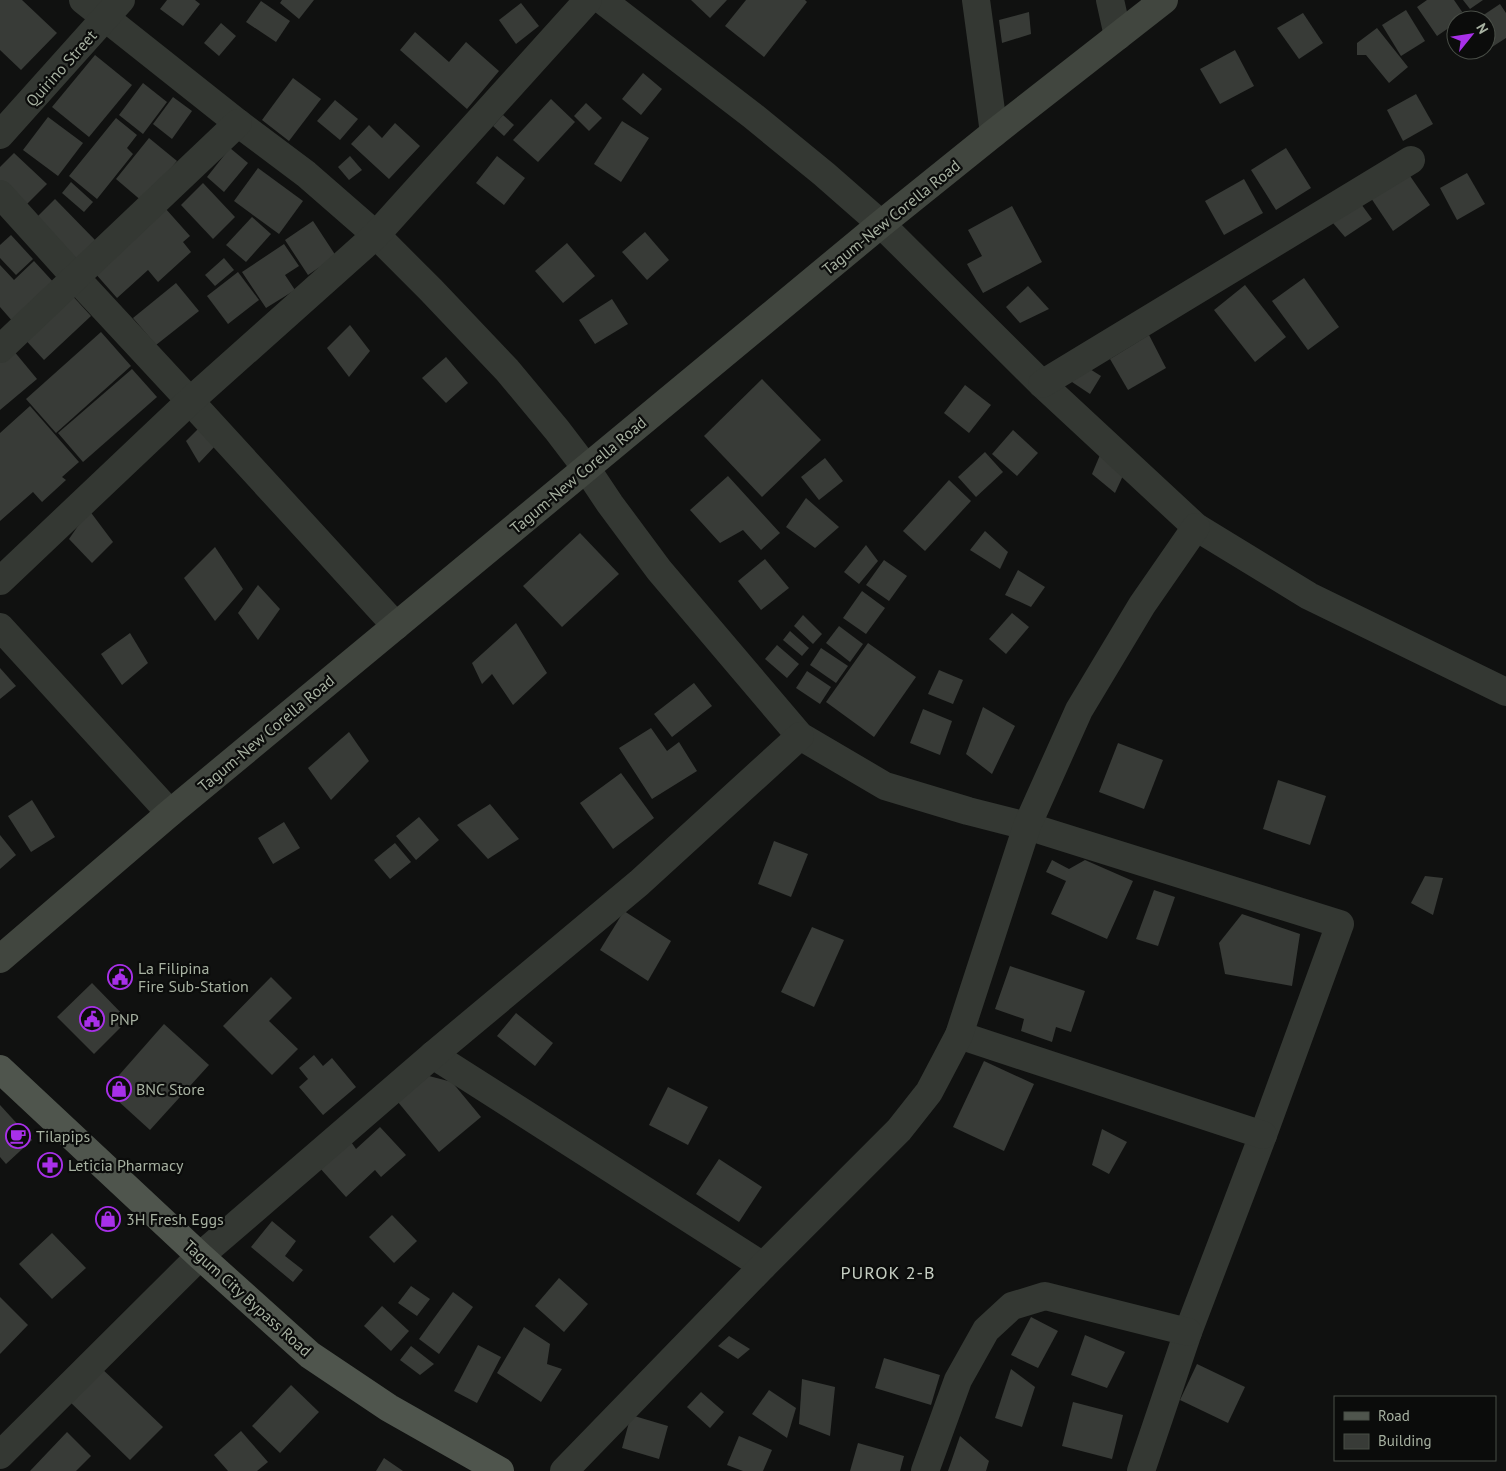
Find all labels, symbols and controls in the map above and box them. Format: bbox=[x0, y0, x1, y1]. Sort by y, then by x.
north arrow bbox=[1446, 10, 1496, 60]
text: N bbox=[1472, 20, 1492, 37]
street label: Quirino Street bbox=[21, 25, 101, 110]
street label: Tagum-New Corella Road bbox=[818, 155, 964, 279]
street label: Tagum-New Corella Road bbox=[506, 412, 650, 538]
street label: Tagum-New Corella Road bbox=[194, 670, 338, 796]
place label: La Filipina Fire Sub-Station bbox=[138, 958, 249, 996]
public building icon: La Filipina Fire Sub-Station bbox=[107, 964, 133, 990]
public building icon: PNP bbox=[79, 1006, 105, 1032]
place label: PNP bbox=[110, 1009, 139, 1029]
shop icon: BNC Store bbox=[106, 1076, 132, 1102]
place label: BNC Store bbox=[136, 1079, 205, 1099]
cafe icon: Tilapips bbox=[5, 1123, 31, 1149]
place label: Tilapips bbox=[36, 1126, 90, 1146]
pharmacy icon: Leticia Pharmacy bbox=[37, 1152, 63, 1178]
place label: Leticia Pharmacy bbox=[68, 1155, 184, 1175]
shop icon: 3H Fresh Eggs bbox=[95, 1206, 121, 1232]
place label: 3H Fresh Eggs bbox=[126, 1209, 224, 1229]
street label: Tagum City Bypass Road bbox=[180, 1235, 316, 1361]
district label: PUROK 2-B bbox=[840, 1261, 936, 1284]
legend bbox=[1334, 1396, 1496, 1461]
text: Road bbox=[1378, 1406, 1410, 1425]
text: Building bbox=[1378, 1431, 1432, 1450]

